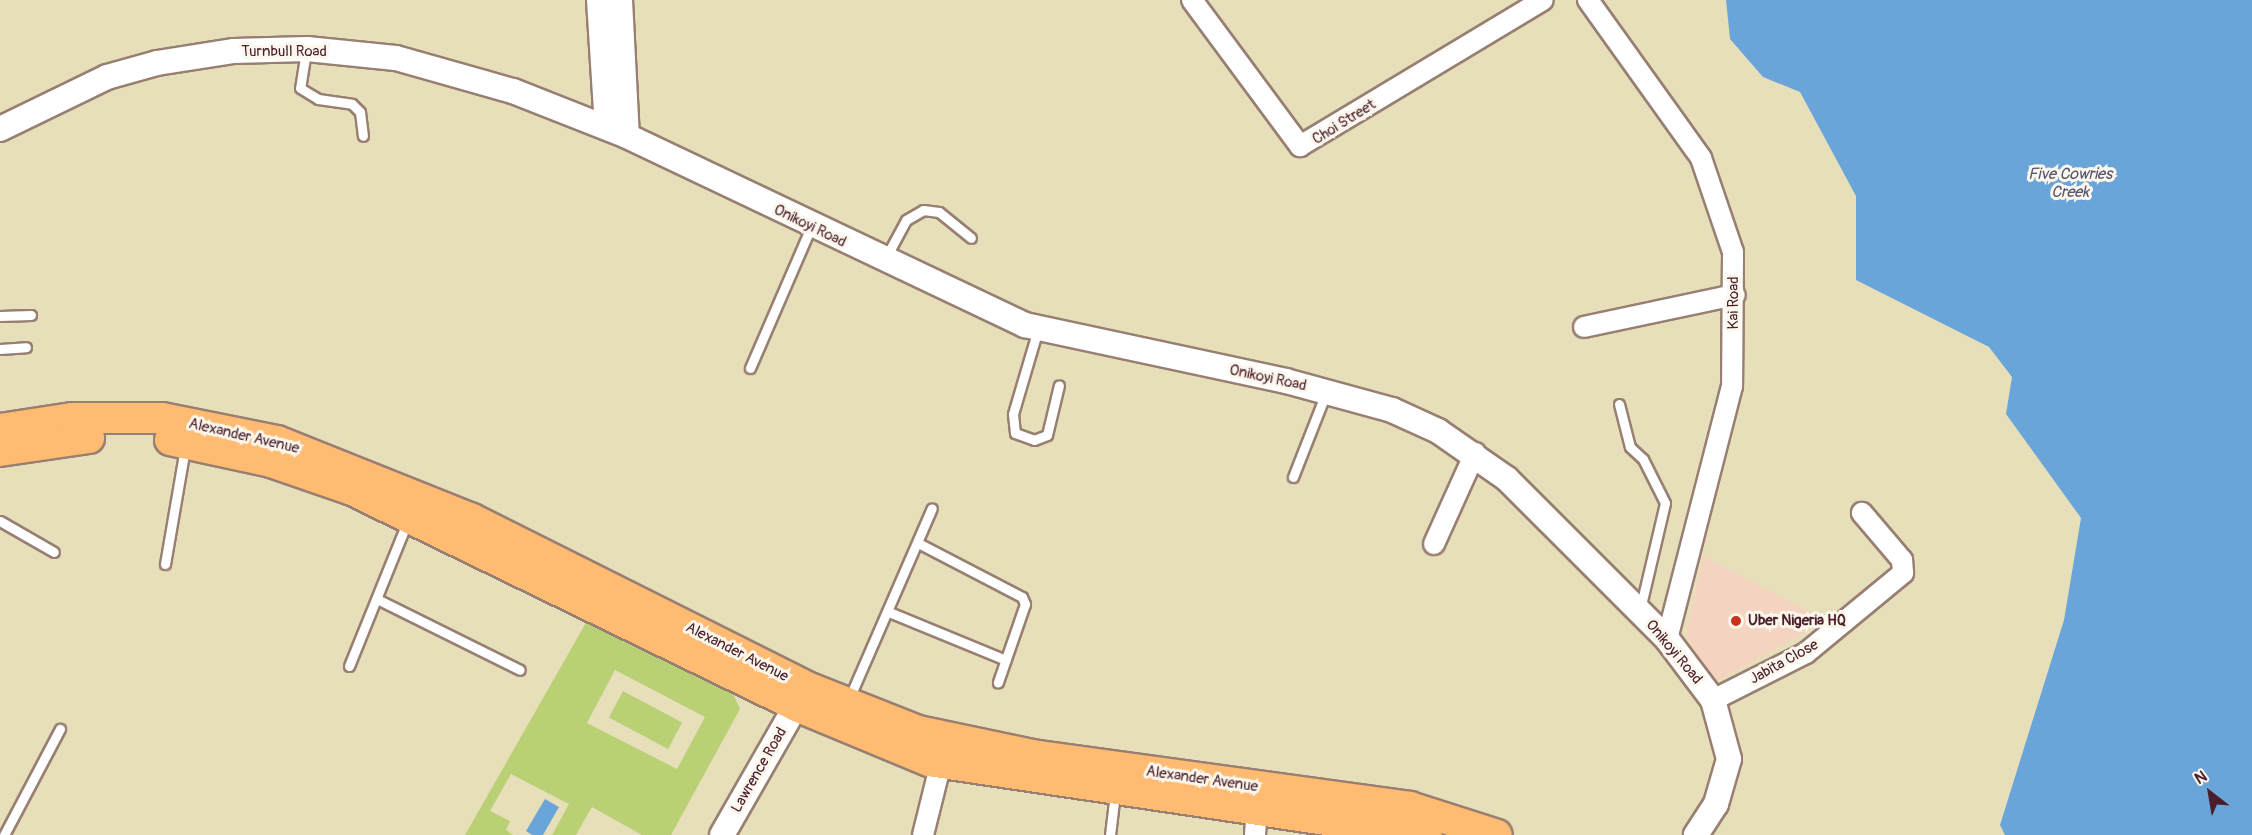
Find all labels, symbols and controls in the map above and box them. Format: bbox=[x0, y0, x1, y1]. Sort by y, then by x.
street label: Turnbull Road bbox=[241, 43, 327, 61]
street label: Choi Street bbox=[1309, 96, 1379, 148]
water label: Five Cowries Creek bbox=[2028, 164, 2112, 202]
street label: Onikoyi Road bbox=[771, 201, 849, 251]
street label: Kai Road bbox=[1725, 276, 1743, 330]
street label: Onikoyi Road bbox=[1228, 361, 1308, 395]
street label: Alexander Avenue bbox=[187, 415, 301, 457]
place label: Uber Nigeria HQ bbox=[1748, 612, 1846, 630]
marker: Uber Nigeria HQ bbox=[1729, 614, 1743, 628]
street label: Onikoyi Road bbox=[1642, 616, 1706, 688]
street label: Alexander Avenue bbox=[683, 618, 791, 686]
street label: Jabita Close bbox=[1747, 636, 1821, 688]
street label: Lawrence Road bbox=[727, 724, 791, 816]
street label: Alexander Avenue bbox=[1145, 762, 1259, 796]
north arrow bbox=[2180, 763, 2240, 823]
text: N bbox=[2191, 766, 2211, 789]

